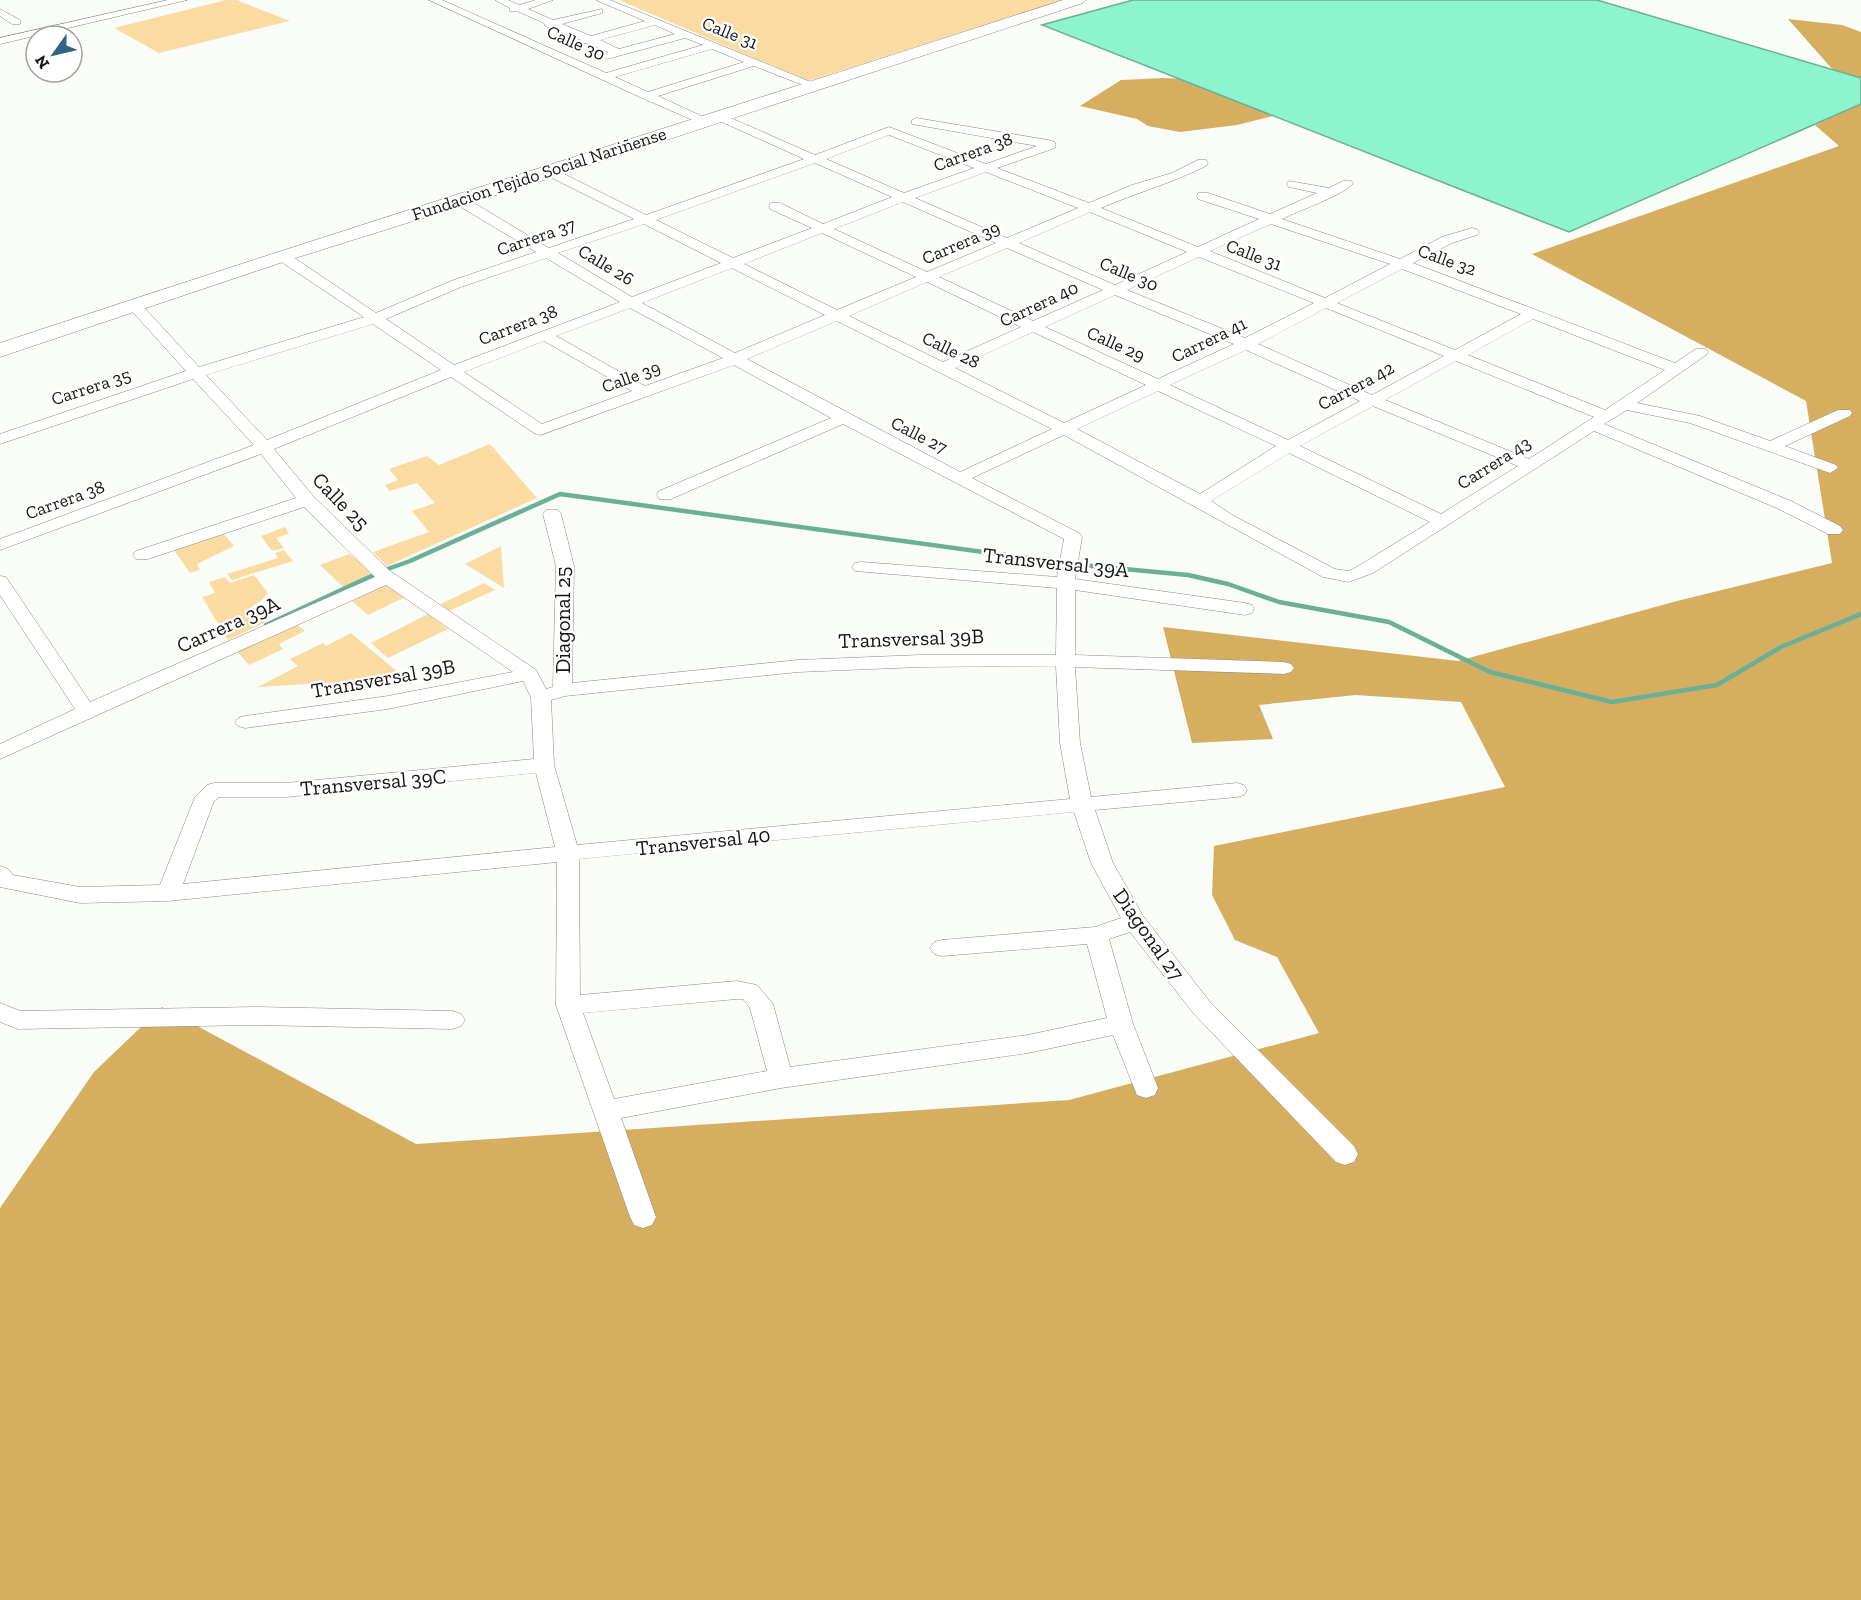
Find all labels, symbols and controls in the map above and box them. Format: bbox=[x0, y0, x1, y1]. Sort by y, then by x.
street label: Calle 31 bbox=[699, 12, 761, 54]
street label: Calle 30 bbox=[543, 20, 609, 66]
north arrow bbox=[24, 24, 84, 84]
text: N bbox=[31, 52, 53, 72]
street label: Fundacion Tejido Social Nariñense bbox=[409, 122, 669, 226]
street label: Carrera 38 bbox=[930, 128, 1016, 176]
street label: Carrera 37 bbox=[494, 213, 579, 261]
street label: Carrera 39 bbox=[919, 217, 1003, 269]
street label: Calle 31 bbox=[1223, 234, 1285, 276]
street label: Calle 32 bbox=[1415, 239, 1479, 281]
street label: Calle 26 bbox=[574, 240, 638, 290]
street label: Calle 30 bbox=[1096, 252, 1162, 296]
street label: Carrera 40 bbox=[996, 276, 1082, 332]
street label: Carrera 38 bbox=[475, 300, 561, 350]
street label: Carrera 41 bbox=[1168, 312, 1250, 368]
street label: Calle 29 bbox=[1084, 321, 1148, 367]
street label: Calle 28 bbox=[919, 327, 983, 373]
street label: Calle 39 bbox=[599, 356, 663, 398]
street label: Carrera 42 bbox=[1314, 357, 1398, 415]
street label: Carrera 35 bbox=[48, 364, 134, 410]
street label: Calle 27 bbox=[887, 412, 951, 459]
street label: Carrera 43 bbox=[1453, 432, 1535, 494]
street label: Calle 25 bbox=[307, 467, 375, 535]
street label: Carrera 38 bbox=[22, 476, 108, 524]
street label: Transversal 39A bbox=[982, 542, 1131, 582]
street label: Diagonal 25 bbox=[550, 566, 575, 674]
street label: Carrera 39A bbox=[173, 590, 284, 658]
street label: Transversal 39B bbox=[838, 623, 984, 653]
street label: Transversal 39B bbox=[309, 653, 457, 703]
street label: Transversal 39C bbox=[299, 763, 447, 801]
street label: Transversal 40 bbox=[635, 822, 771, 860]
street label: Diagonal 27 bbox=[1108, 883, 1190, 985]

